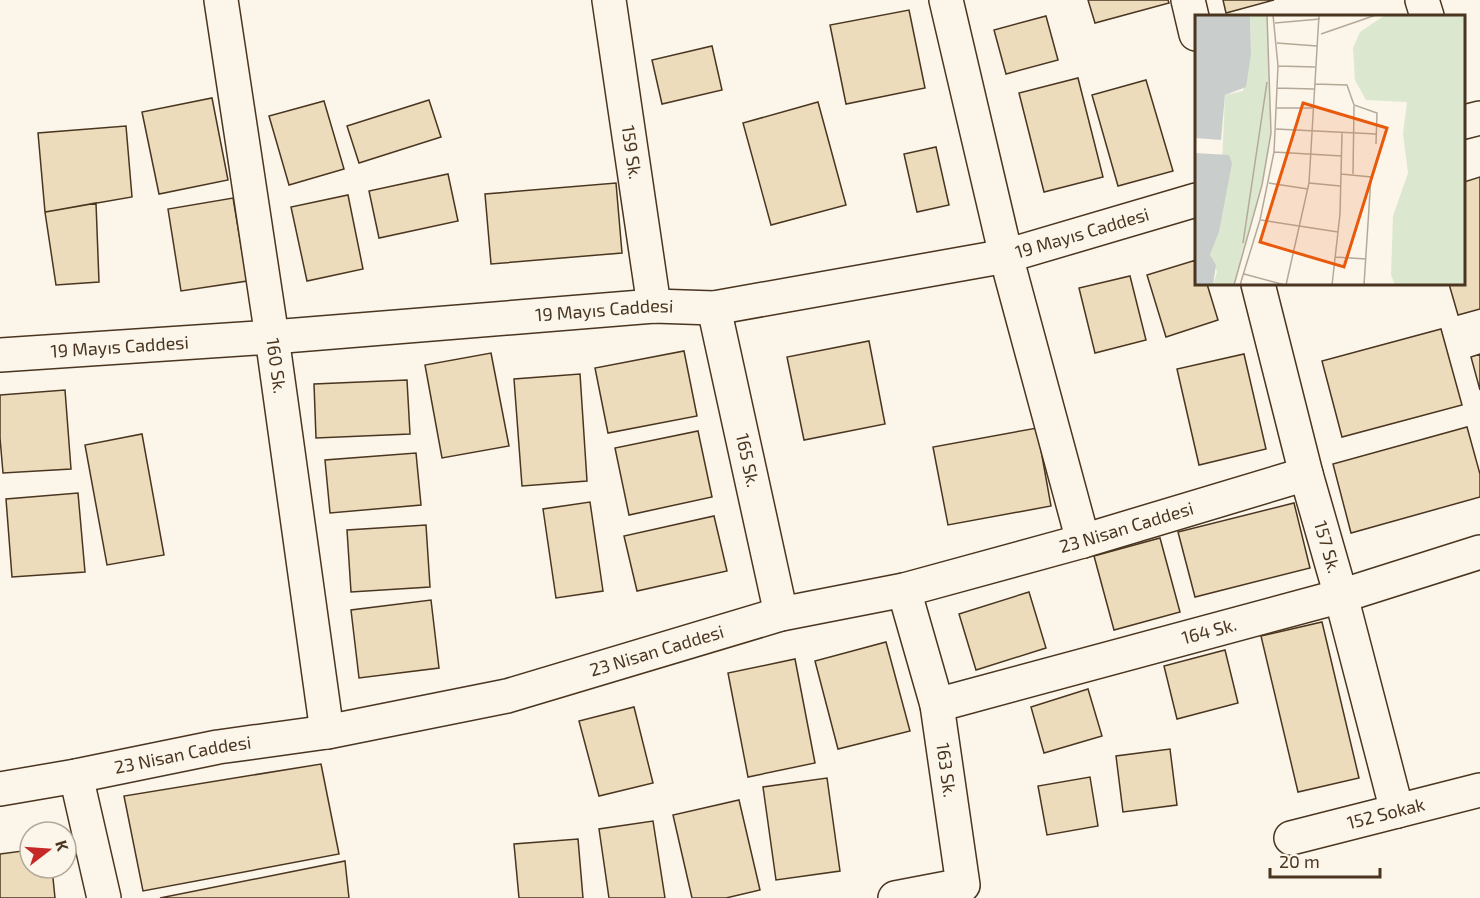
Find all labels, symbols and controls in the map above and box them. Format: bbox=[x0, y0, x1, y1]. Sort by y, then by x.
inset map bbox=[1195, 15, 1465, 285]
street label: 159 Sk. bbox=[618, 124, 647, 181]
street label: 19 Mayıs Caddesi bbox=[1012, 202, 1152, 263]
street label: 19 Mayıs Caddesi bbox=[534, 294, 674, 326]
street label: 19 Mayıs Caddesi bbox=[50, 331, 189, 362]
street label: 160 Sk. bbox=[262, 337, 292, 395]
street label: 165 Sk. bbox=[732, 431, 765, 489]
street label: 23 Nisan Caddesi bbox=[1057, 496, 1196, 557]
street label: 157 Sk. bbox=[1310, 518, 1346, 576]
street label: 164 Sk. bbox=[1179, 613, 1239, 648]
street label: 23 Nisan Caddesi bbox=[587, 620, 726, 681]
street label: 23 Nisan Caddesi bbox=[112, 731, 253, 778]
street label: 163 Sk. bbox=[932, 741, 962, 799]
street label: 152 Sokak bbox=[1344, 792, 1427, 833]
north arrow bbox=[18, 820, 78, 880]
text: K bbox=[52, 838, 74, 854]
scale bar bbox=[1270, 841, 1380, 879]
text: 20 m bbox=[1279, 850, 1320, 872]

